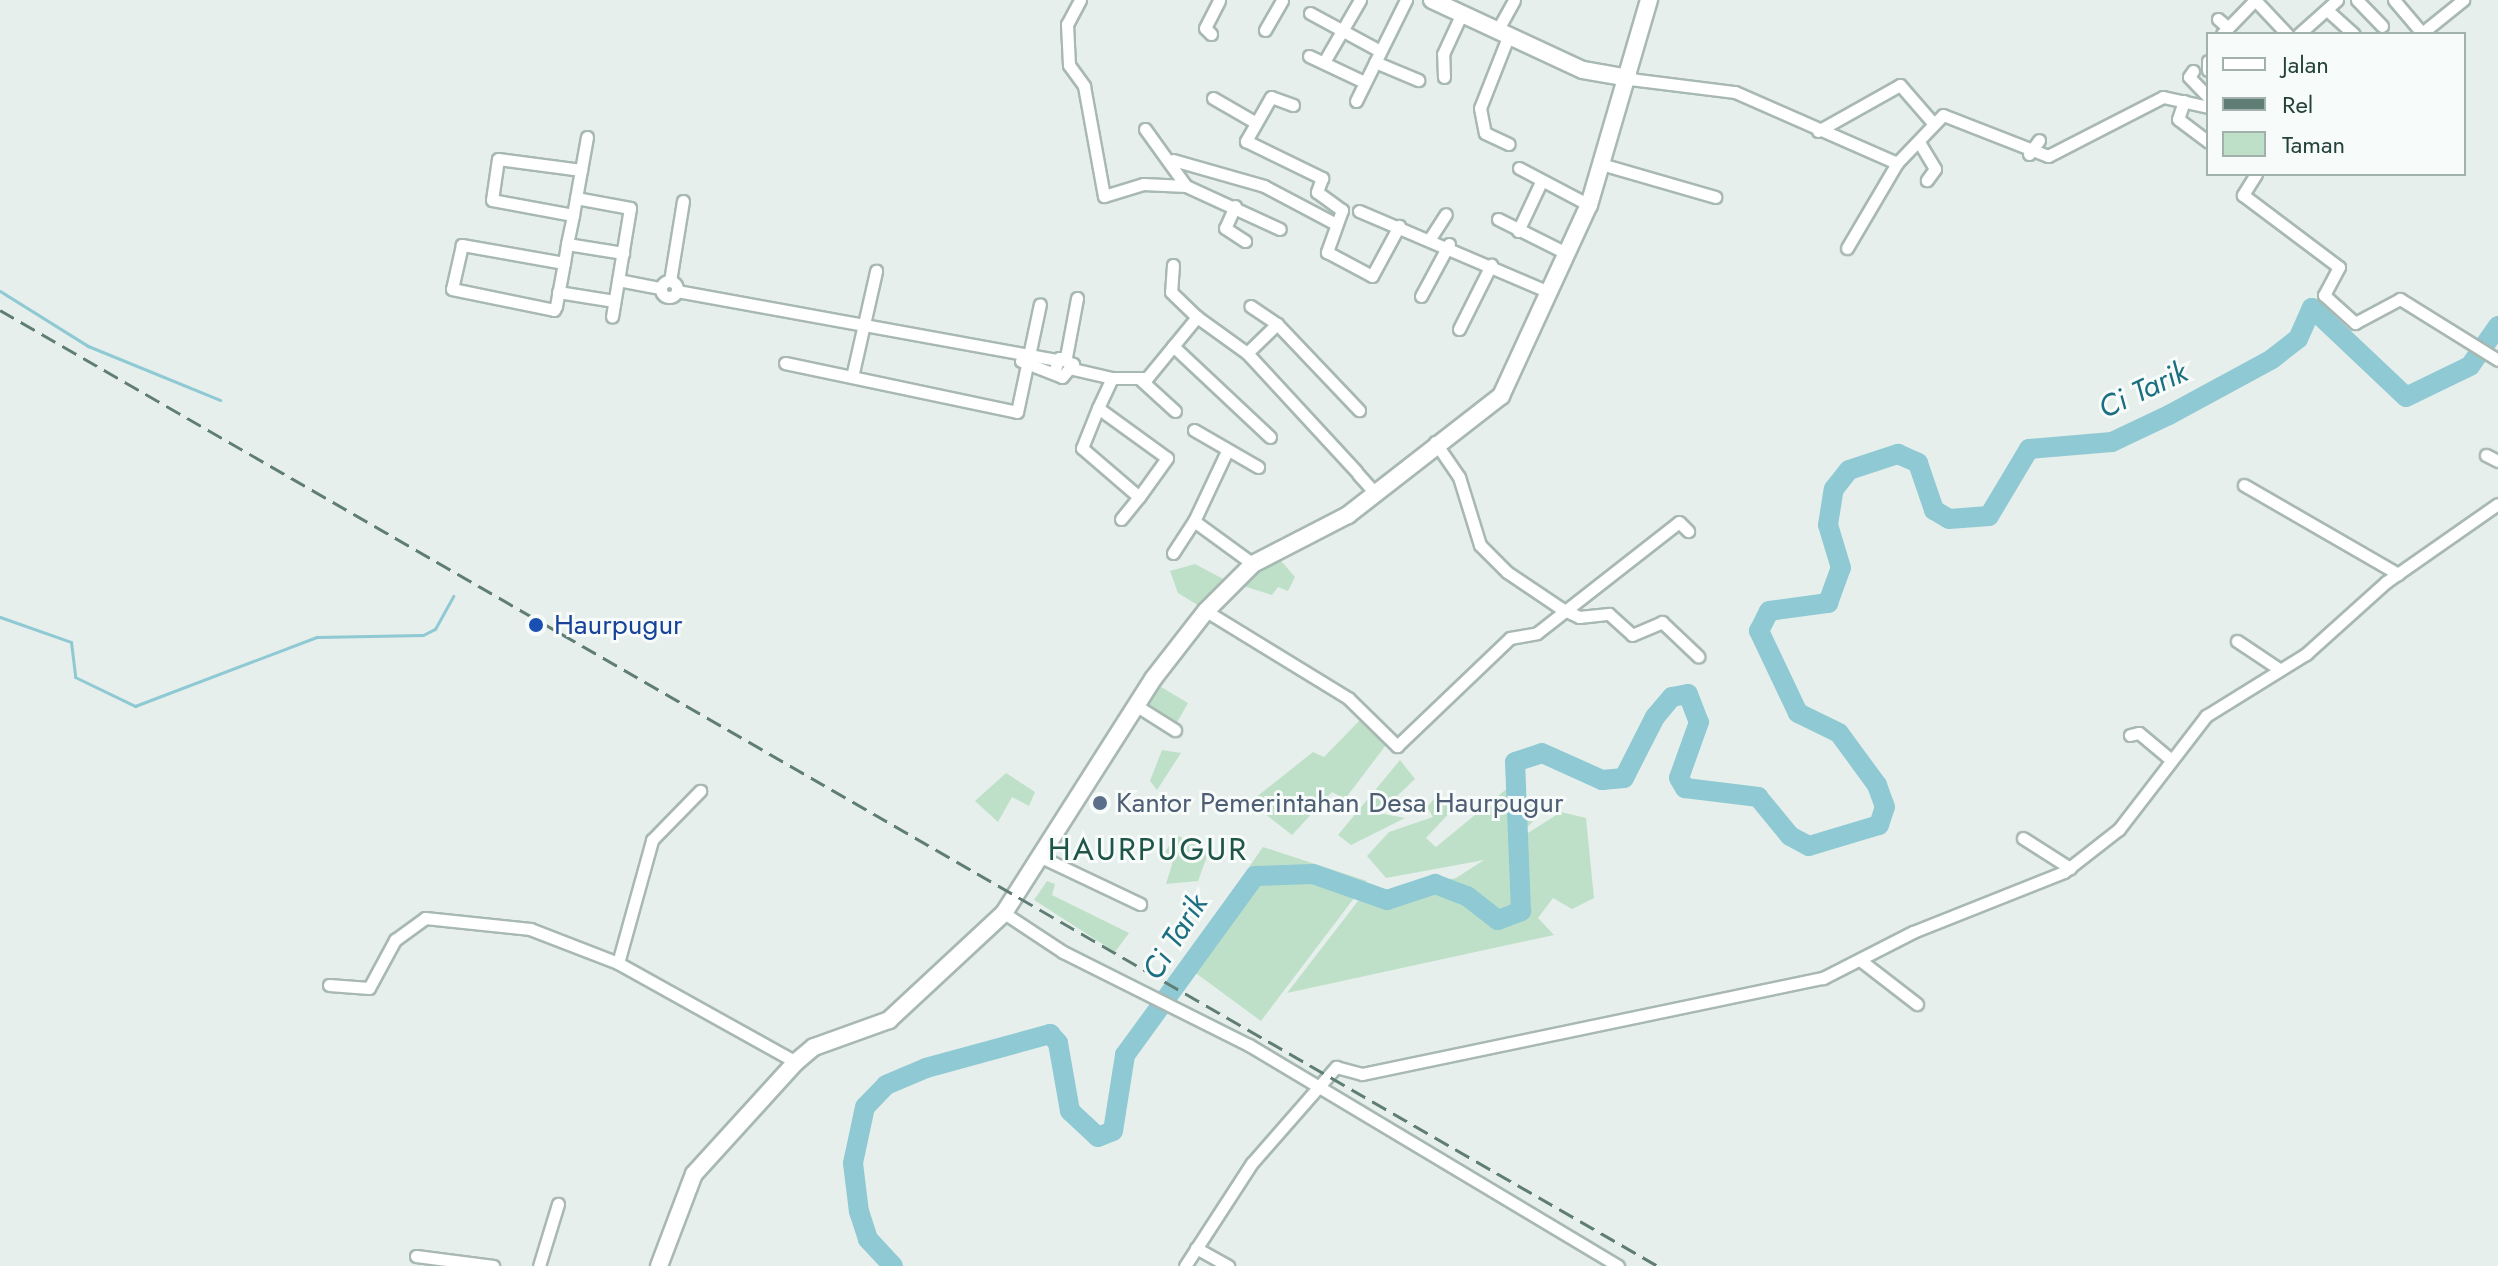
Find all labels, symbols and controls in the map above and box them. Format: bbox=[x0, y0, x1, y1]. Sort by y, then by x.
legend bbox=[2206, 32, 2466, 176]
text: Jalan bbox=[2282, 47, 2329, 82]
text: Rel bbox=[2282, 87, 2313, 122]
text: Taman bbox=[2282, 127, 2345, 162]
water label: Ci Tarik bbox=[2093, 354, 2193, 426]
place label: Haurpugur bbox=[554, 608, 683, 642]
marker: Haurpugur bbox=[525, 614, 547, 636]
place label: Kantor Pemerintahan Desa Haurpugur bbox=[1116, 786, 1564, 820]
marker: Kantor Pemerintahan Desa Haurpugur bbox=[1091, 794, 1109, 812]
district label: HAURPUGUR bbox=[1048, 830, 1248, 868]
water label: Ci Tarik bbox=[1135, 888, 1215, 986]

